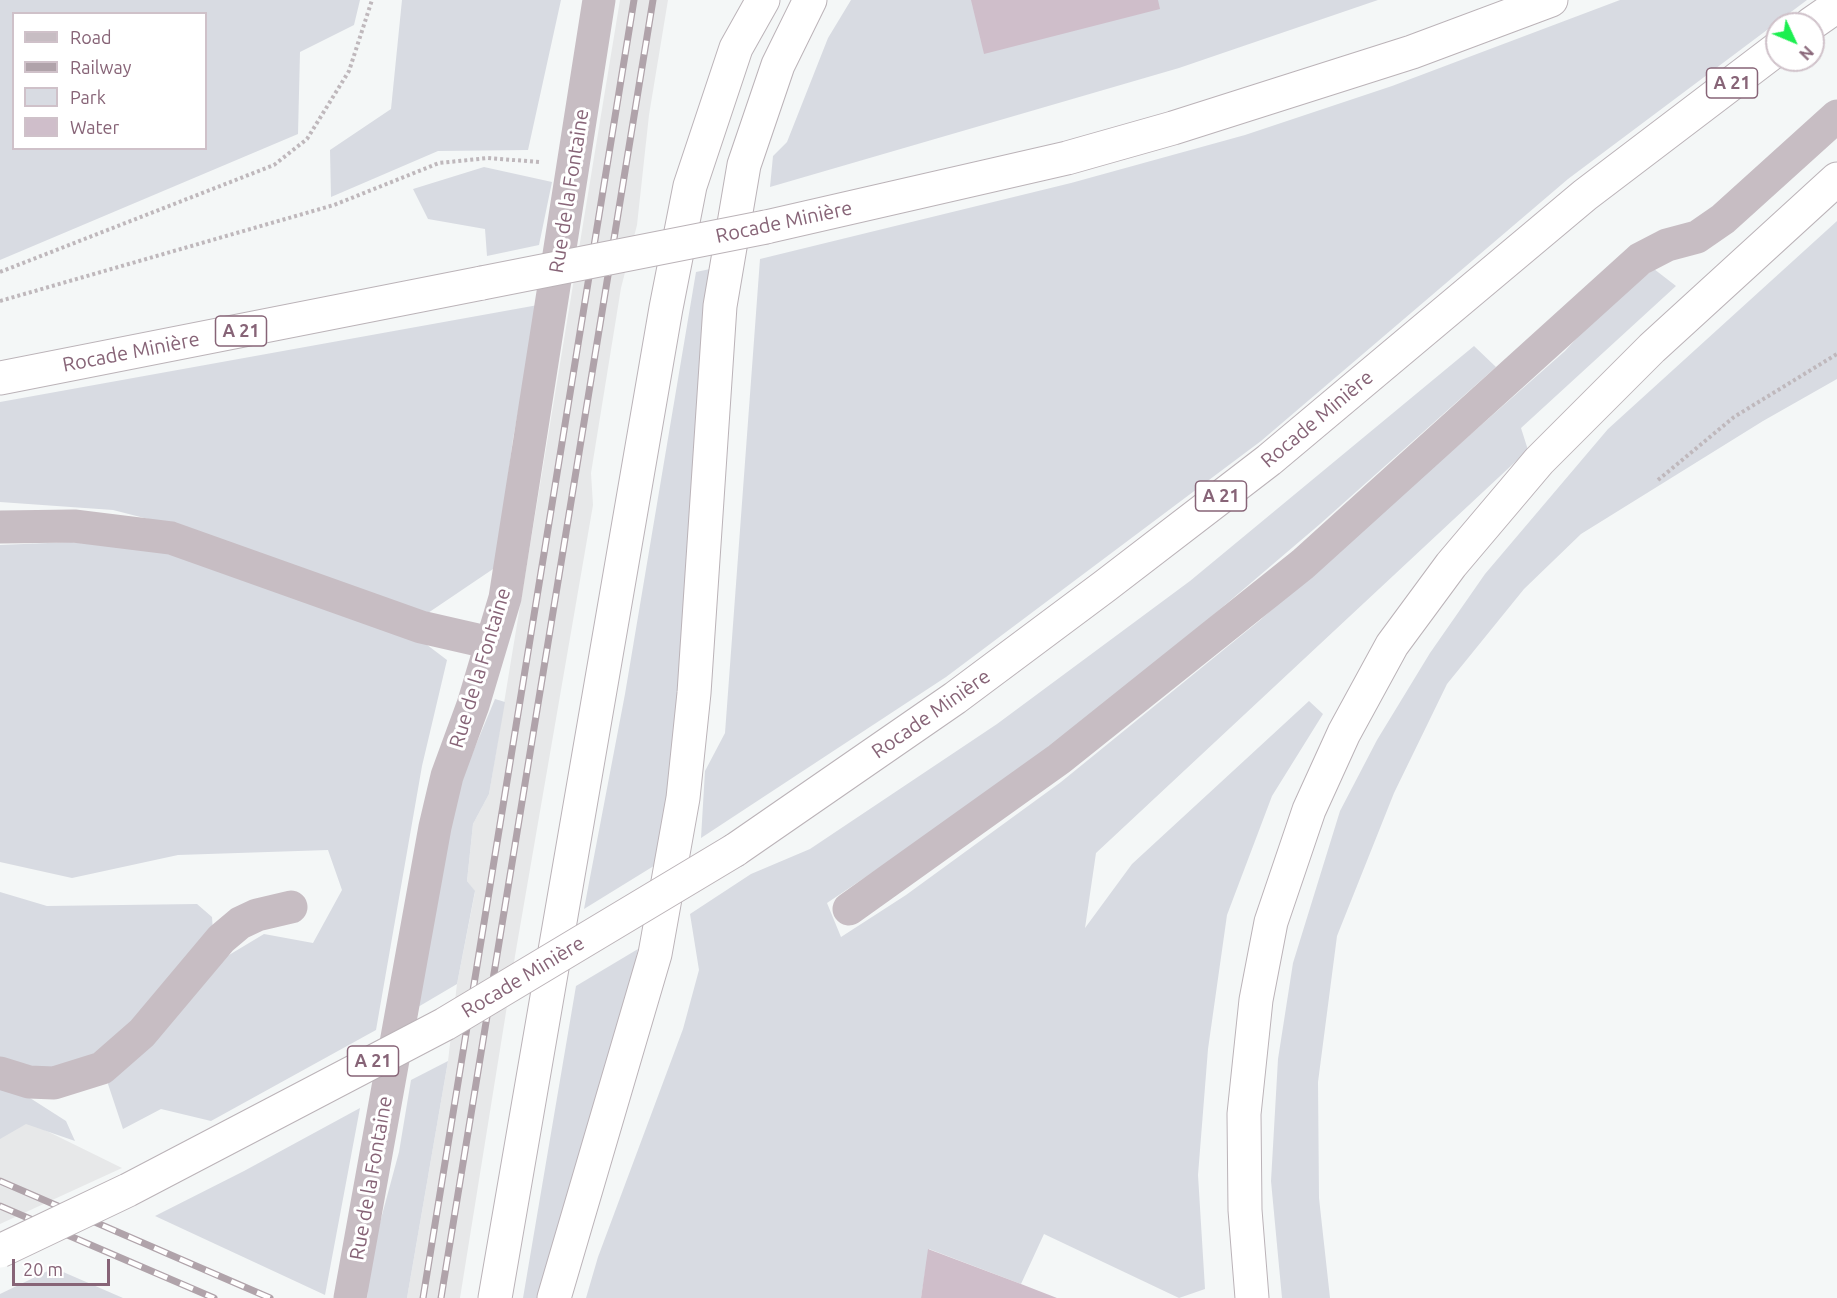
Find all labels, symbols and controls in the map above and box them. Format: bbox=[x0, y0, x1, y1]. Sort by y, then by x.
legend bbox=[12, 12, 207, 150]
north arrow bbox=[1765, 12, 1825, 72]
text: Road bbox=[70, 27, 112, 47]
text: N bbox=[1796, 43, 1817, 64]
text: Railway bbox=[70, 57, 131, 77]
road number: A 21 bbox=[1706, 68, 1758, 98]
text: Park bbox=[70, 87, 106, 107]
street label: Rue de la Fontaine bbox=[544, 107, 594, 275]
text: Water bbox=[70, 117, 119, 137]
street label: Rocade Minière bbox=[713, 196, 855, 248]
road number: A 21 bbox=[216, 316, 266, 346]
street label: Rocade Minière bbox=[60, 327, 202, 377]
street label: Rocade Minière bbox=[1256, 365, 1378, 473]
road number: A 21 bbox=[1196, 481, 1246, 511]
street label: Rue de la Fontaine bbox=[444, 585, 516, 751]
street label: Rocade Minière bbox=[867, 664, 995, 764]
street label: Rocade Minière bbox=[457, 931, 589, 1023]
road number: A 21 bbox=[348, 1046, 398, 1076]
street label: Rue de la Fontaine bbox=[345, 1094, 397, 1262]
scale bar bbox=[15, 1247, 112, 1285]
text: 20 m bbox=[23, 1259, 63, 1279]

